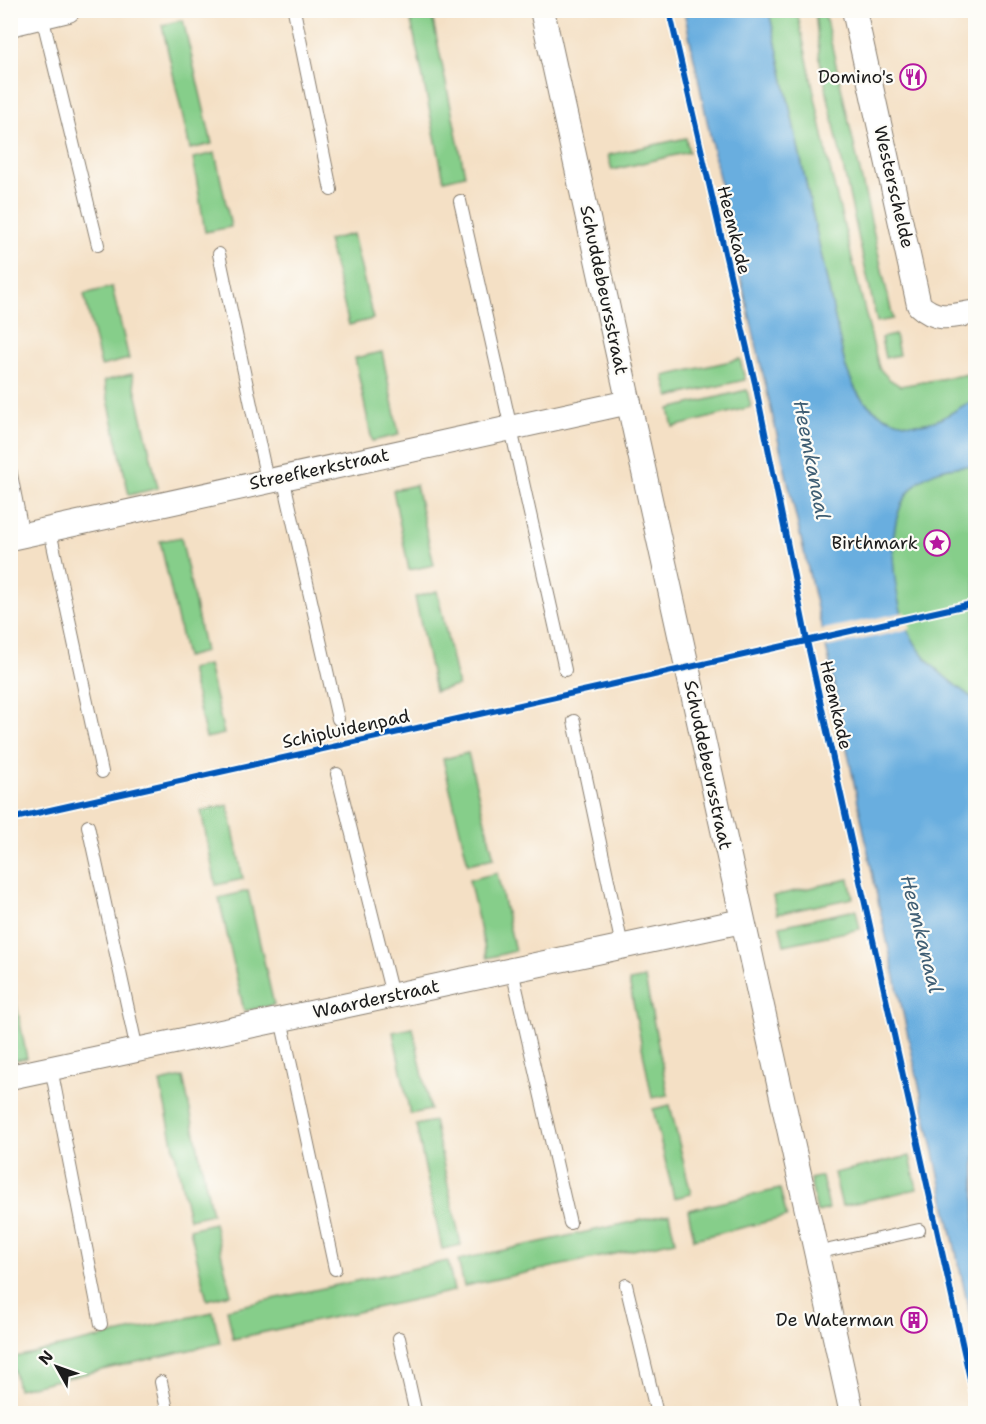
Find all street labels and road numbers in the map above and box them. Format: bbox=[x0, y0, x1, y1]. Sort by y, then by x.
street label: Westerschelde bbox=[868, 123, 920, 251]
street label: Heemkade bbox=[711, 183, 757, 277]
street label: Schuddebeursstraat bbox=[574, 203, 634, 377]
street label: Streefkerkstraat bbox=[247, 442, 391, 496]
street label: Heemkade bbox=[814, 658, 858, 752]
street label: Schuddebeursstraat bbox=[678, 678, 738, 852]
street label: Schipluidenpad bbox=[280, 704, 412, 754]
street label: Waarderstraat bbox=[311, 974, 442, 1024]

